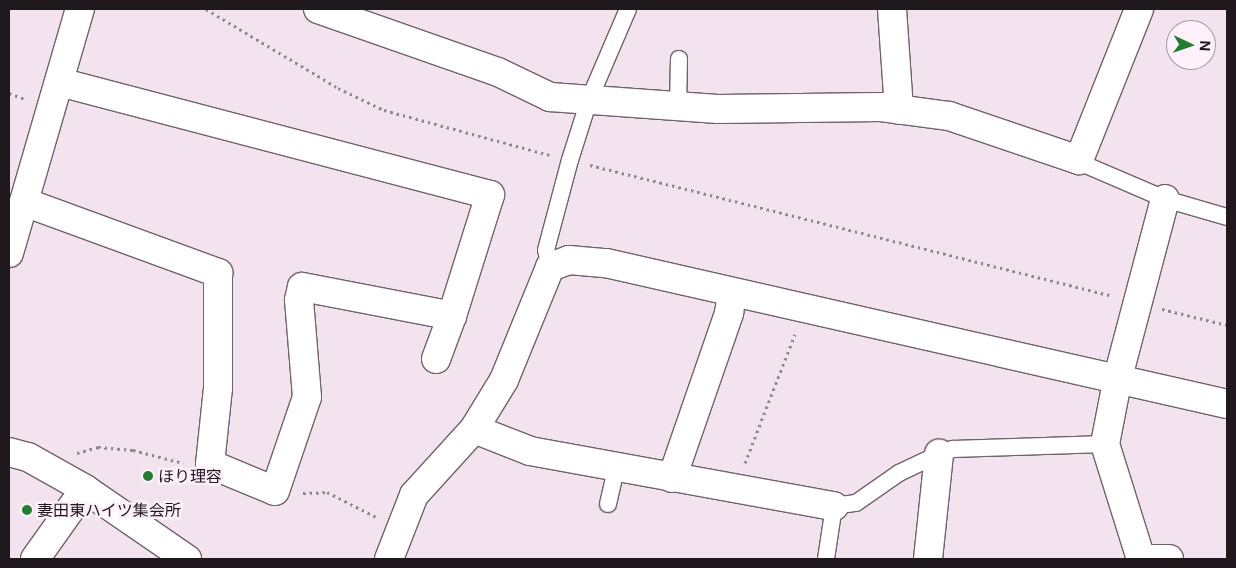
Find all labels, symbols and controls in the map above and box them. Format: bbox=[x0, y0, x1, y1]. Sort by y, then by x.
north arrow bbox=[1166, 20, 1216, 70]
text: N bbox=[1197, 40, 1214, 52]
place label: ほり理容 bbox=[158, 466, 222, 486]
marker: ほり理容 bbox=[142, 470, 154, 482]
place label: 妻田東ハイツ集会所 bbox=[37, 500, 181, 520]
marker: 妻田東ハイツ集会所 bbox=[21, 504, 33, 516]

